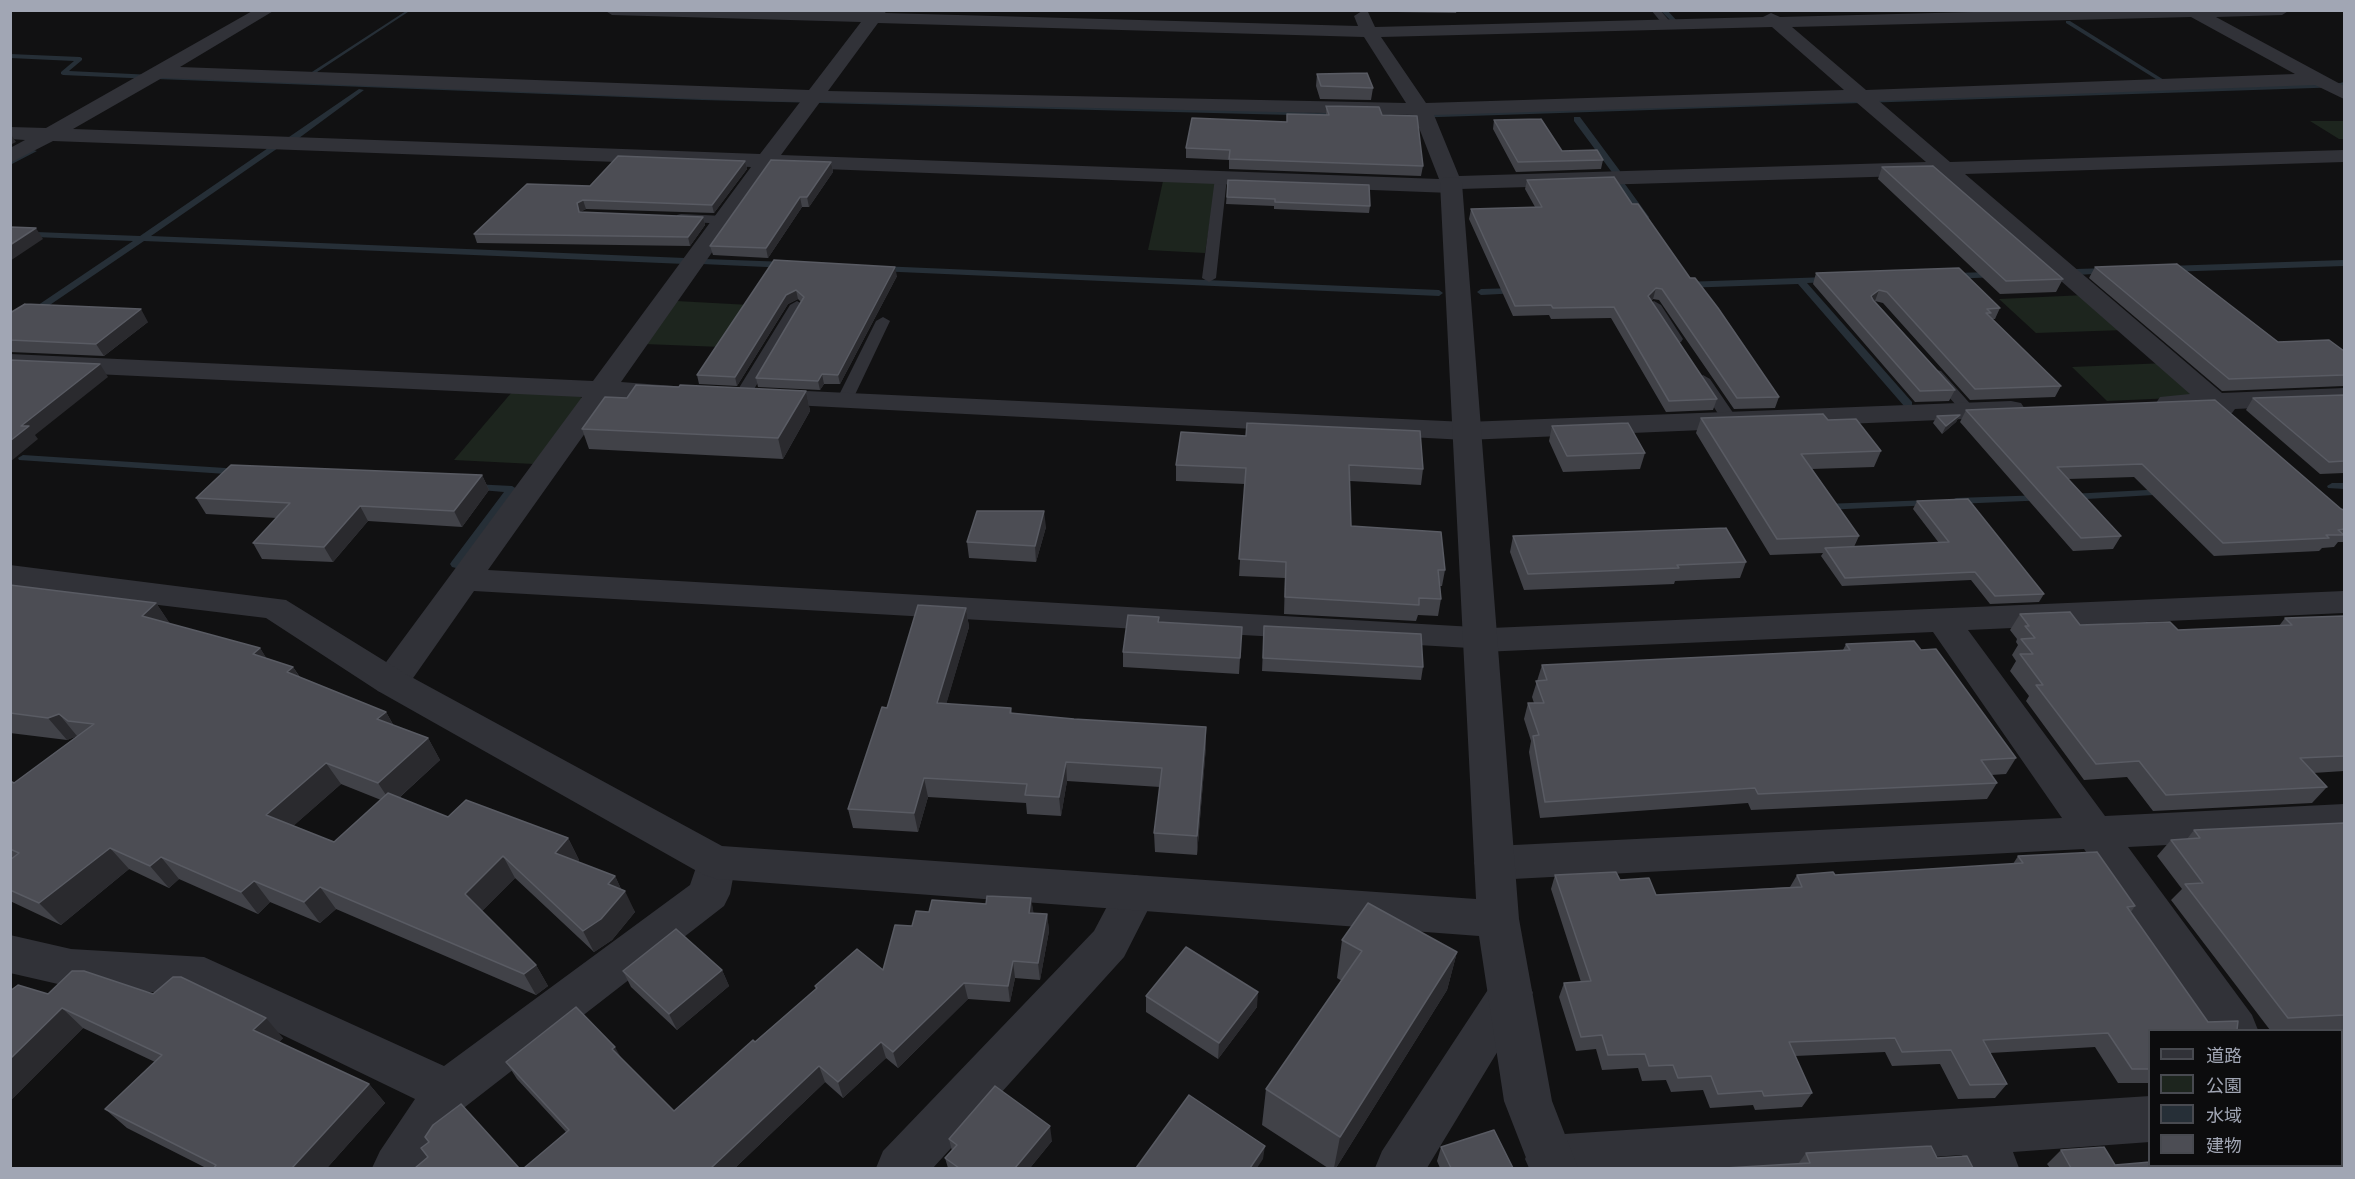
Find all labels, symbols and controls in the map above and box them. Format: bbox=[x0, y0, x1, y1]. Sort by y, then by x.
legend bbox=[2148, 1029, 2343, 1167]
text: 道路 bbox=[2206, 1044, 2242, 1067]
text: 公園 bbox=[2206, 1074, 2242, 1097]
text: 水域 bbox=[2206, 1104, 2242, 1127]
text: 建物 bbox=[2206, 1134, 2242, 1157]

